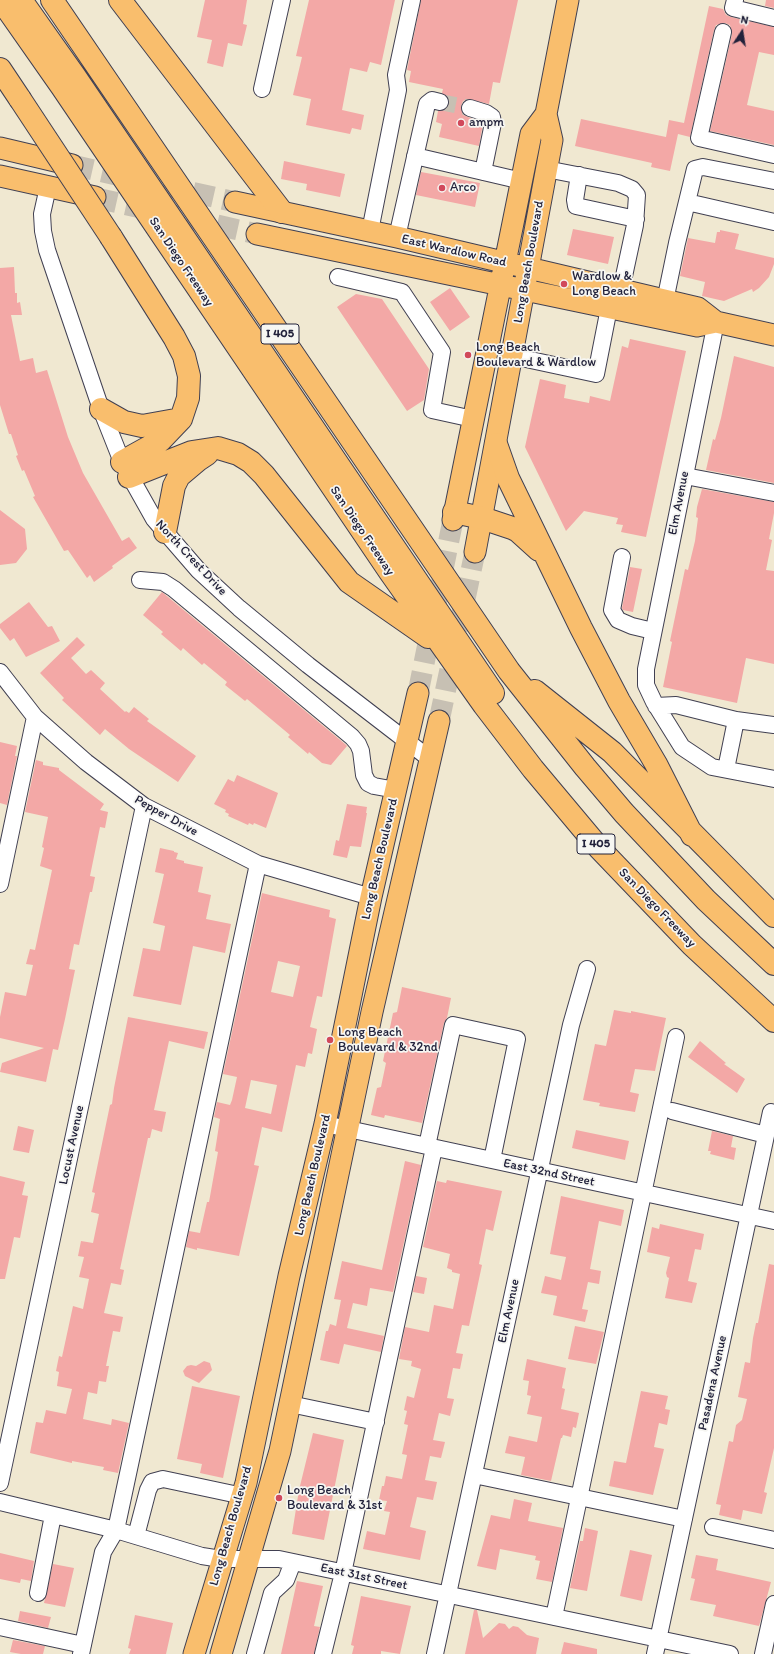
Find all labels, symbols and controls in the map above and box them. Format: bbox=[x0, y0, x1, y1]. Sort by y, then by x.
north arrow bbox=[722, 12, 762, 52]
text: N bbox=[740, 13, 750, 27]
place label: ampm bbox=[469, 115, 504, 131]
marker: ampm bbox=[456, 118, 466, 128]
place label: Arco bbox=[450, 180, 476, 196]
marker: Arco bbox=[437, 183, 447, 193]
street label: Long Beach Boulevard bbox=[511, 200, 547, 324]
street label: San Diego Freeway bbox=[145, 214, 217, 310]
street label: East Wardlow Road bbox=[400, 231, 508, 271]
place label: Wardlow & Long Beach bbox=[572, 269, 636, 300]
marker: Wardlow & Long Beach bbox=[559, 279, 569, 289]
road number: I 405 bbox=[261, 324, 299, 344]
place label: Long Beach Boulevard & Wardlow bbox=[476, 340, 596, 371]
marker: Long Beach Boulevard & Wardlow bbox=[463, 350, 473, 360]
street label: Elm Avenue bbox=[665, 470, 693, 536]
street label: San Diego Freeway bbox=[326, 483, 398, 579]
street label: North Crest Drive bbox=[152, 517, 230, 599]
street label: Pepper Drive bbox=[132, 792, 200, 840]
street label: Long Beach Boulevard bbox=[358, 797, 402, 921]
road number: I 405 bbox=[577, 834, 615, 854]
street label: San Diego Freeway bbox=[615, 865, 699, 951]
place label: Long Beach Boulevard & 32nd bbox=[338, 1025, 438, 1056]
marker: Long Beach Boulevard & 32nd bbox=[325, 1035, 335, 1045]
street label: Locust Avenue bbox=[56, 1104, 88, 1186]
street label: Long Beach Boulevard bbox=[291, 1113, 335, 1237]
street label: East 32nd Street bbox=[502, 1156, 596, 1190]
street label: Elm Avenue bbox=[495, 1278, 523, 1344]
street label: Pasadena Avenue bbox=[695, 1334, 731, 1432]
street label: Long Beach Boulevard bbox=[206, 1464, 256, 1588]
place label: Long Beach Boulevard & 31st bbox=[287, 1483, 382, 1514]
marker: Long Beach Boulevard & 31st bbox=[274, 1493, 284, 1503]
street label: East 31st Street bbox=[319, 1560, 409, 1594]

